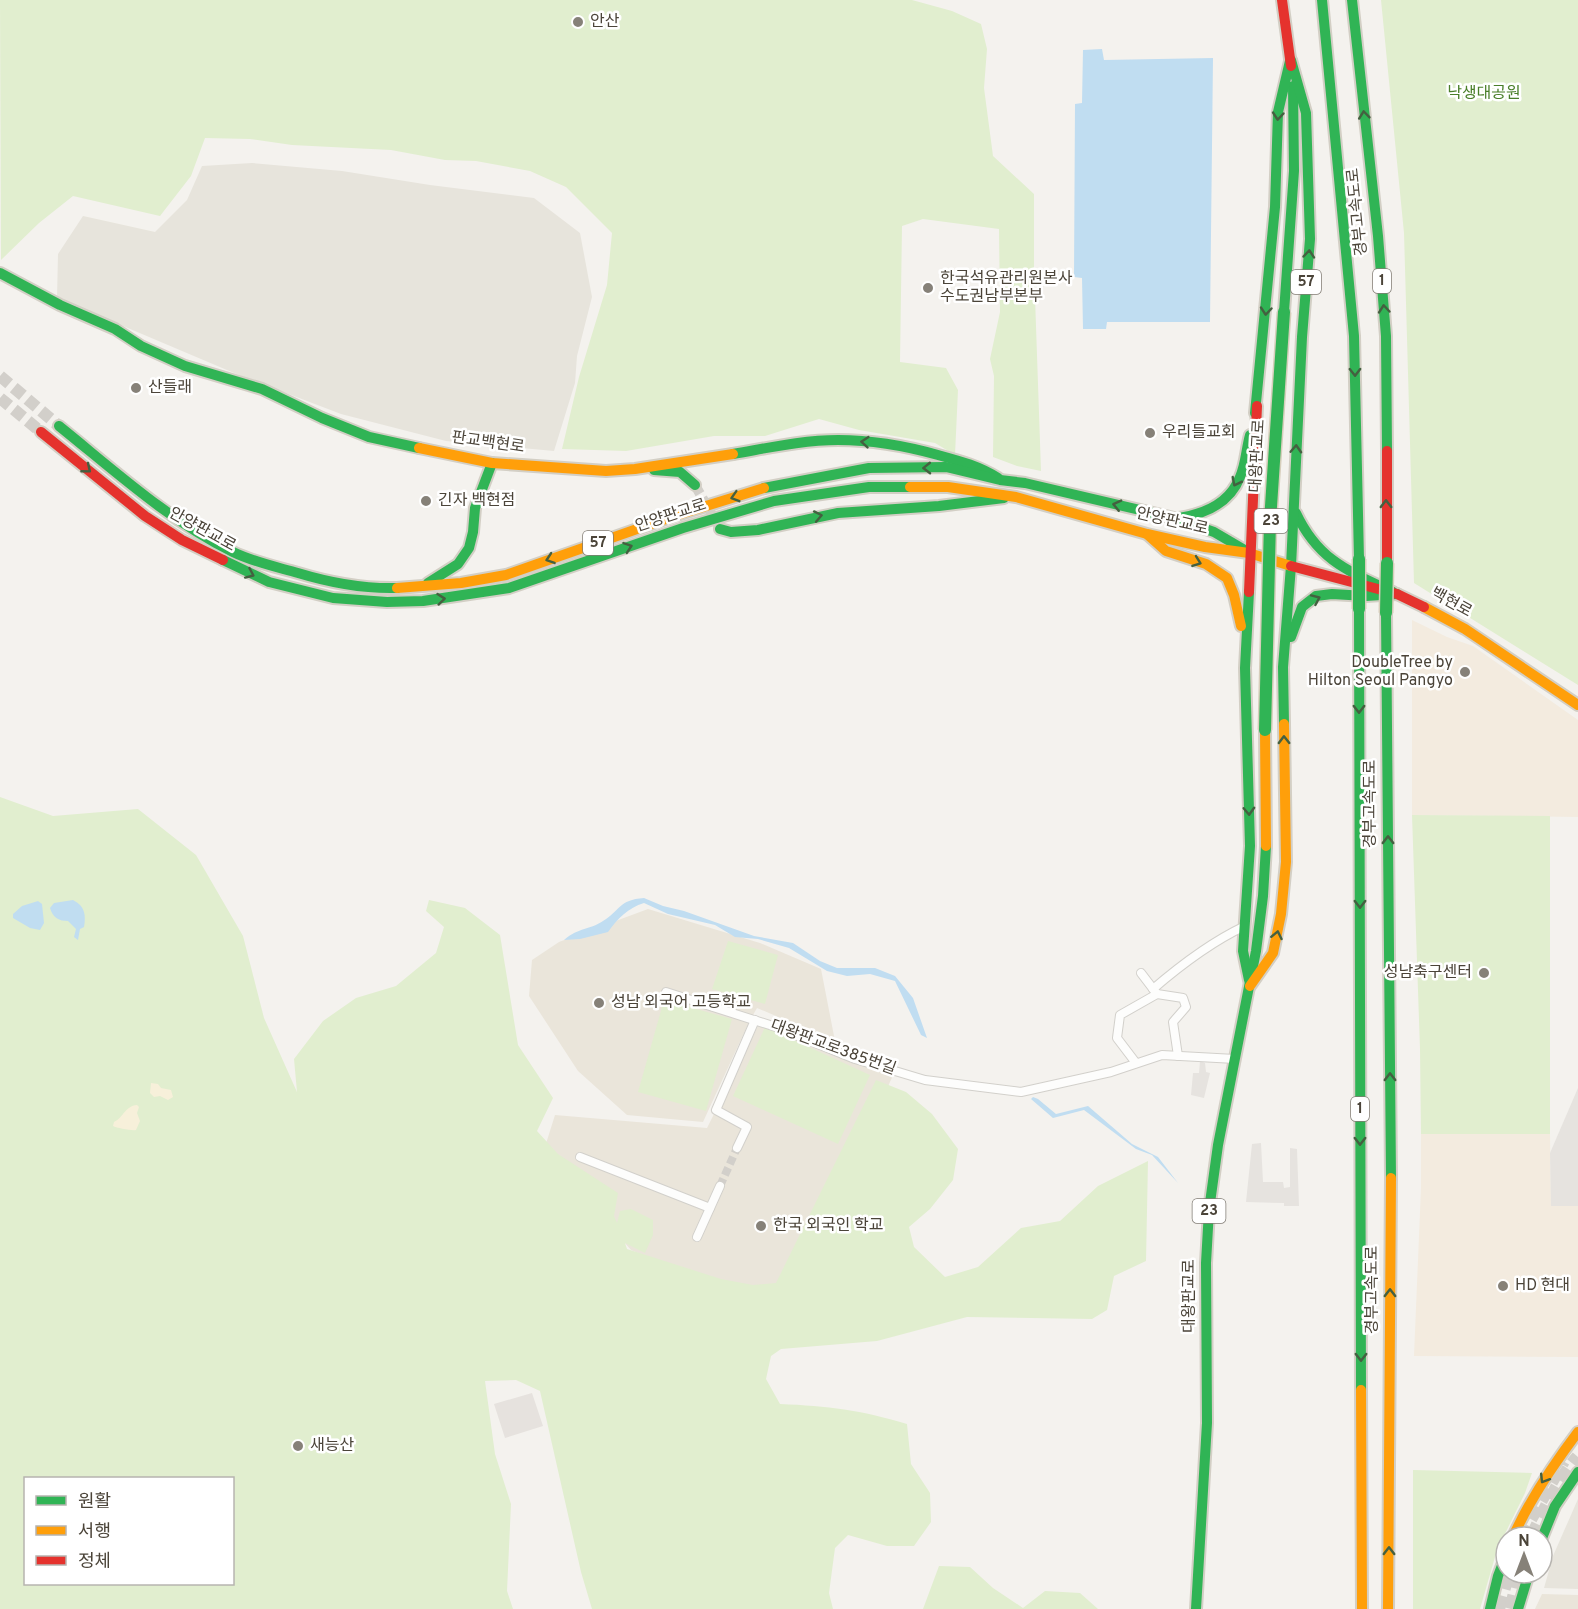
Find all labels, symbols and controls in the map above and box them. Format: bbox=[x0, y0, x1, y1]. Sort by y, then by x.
place label: 안산 bbox=[590, 12, 620, 32]
marker: 안산 bbox=[571, 15, 585, 29]
park label: 낙생대공원 bbox=[1447, 84, 1521, 104]
one-way arrow bbox=[1358, 111, 1371, 120]
one-way arrow bbox=[1272, 112, 1285, 121]
street label: 경부고속도로 bbox=[1343, 167, 1373, 257]
one-way arrow bbox=[1302, 250, 1315, 259]
place label: 한국석유관리원본사 수도권남부본부 bbox=[940, 269, 1073, 307]
road number: 1 bbox=[1373, 269, 1391, 293]
road number: 57 bbox=[1291, 270, 1321, 294]
marker: 한국석유관리원본사 수도권남부본부 bbox=[921, 281, 935, 295]
one-way arrow bbox=[1378, 305, 1391, 314]
one-way arrow bbox=[1260, 306, 1273, 315]
one-way arrow bbox=[1348, 368, 1361, 377]
place label: 산들래 bbox=[148, 378, 192, 398]
marker: 산들래 bbox=[129, 381, 143, 395]
street label: 대왕판교로 bbox=[1246, 418, 1270, 493]
place label: 우리들교회 bbox=[1162, 423, 1236, 443]
marker: 우리들교회 bbox=[1143, 426, 1157, 440]
street label: 판교백현로 bbox=[450, 428, 526, 458]
one-way arrow bbox=[860, 436, 869, 449]
one-way arrow bbox=[1290, 445, 1303, 454]
one-way arrow bbox=[922, 461, 931, 474]
one-way arrow bbox=[80, 462, 91, 473]
one-way arrow bbox=[1232, 476, 1243, 486]
one-way arrow bbox=[730, 490, 741, 502]
place label: 긴자 백현점 bbox=[438, 491, 515, 511]
marker: 긴자 백현점 bbox=[419, 494, 433, 508]
street label: 안양판교로 bbox=[633, 495, 709, 537]
one-way arrow bbox=[1113, 499, 1123, 512]
one-way arrow bbox=[1380, 500, 1392, 509]
street label: 안양판교로 bbox=[165, 503, 239, 557]
street label: 안양판교로 bbox=[1134, 504, 1210, 540]
road number: 23 bbox=[1254, 509, 1288, 533]
one-way arrow bbox=[814, 511, 823, 523]
road number: 57 bbox=[583, 531, 613, 555]
one-way arrow bbox=[623, 542, 633, 554]
one-way arrow bbox=[545, 552, 556, 565]
one-way arrow bbox=[1192, 554, 1202, 567]
one-way arrow bbox=[244, 566, 255, 578]
street label: 백현로 bbox=[1427, 584, 1475, 623]
one-way arrow bbox=[437, 593, 446, 606]
one-way arrow bbox=[1309, 594, 1320, 606]
place label: DoubleTree by Hilton Seoul Pangyo bbox=[1308, 653, 1453, 691]
marker: DoubleTree by Hilton Seoul Pangyo bbox=[1458, 665, 1472, 679]
one-way arrow bbox=[1353, 705, 1365, 714]
one-way arrow bbox=[1278, 736, 1290, 745]
street label: 경부고속도로 bbox=[1361, 760, 1381, 848]
one-way arrow bbox=[1242, 806, 1255, 815]
one-way arrow bbox=[1382, 835, 1394, 844]
one-way arrow bbox=[1354, 900, 1366, 909]
one-way arrow bbox=[1269, 930, 1282, 940]
place label: 성남축구센터 bbox=[1384, 963, 1472, 983]
marker: 성남축구센터 bbox=[1477, 966, 1491, 980]
place label: 성남 외국어 고등학교 bbox=[611, 993, 751, 1013]
marker: 성남 외국어 고등학교 bbox=[592, 996, 606, 1010]
street label: 대왕판교로385번길 bbox=[767, 1016, 899, 1080]
one-way arrow bbox=[1384, 1072, 1396, 1081]
road number: 1 bbox=[1351, 1097, 1369, 1121]
one-way arrow bbox=[1354, 1137, 1366, 1146]
road number: 23 bbox=[1192, 1199, 1226, 1223]
place label: 한국 외국인 학교 bbox=[773, 1216, 884, 1236]
marker: 한국 외국인 학교 bbox=[754, 1219, 768, 1233]
street label: 경부고속도로 bbox=[1363, 1246, 1383, 1334]
street label: 대왕판교로 bbox=[1180, 1259, 1200, 1333]
place label: HD 현대 bbox=[1515, 1276, 1570, 1296]
marker: HD 현대 bbox=[1496, 1279, 1510, 1293]
one-way arrow bbox=[1384, 1288, 1396, 1297]
one-way arrow bbox=[1355, 1353, 1367, 1362]
place label: 새능산 bbox=[310, 1436, 354, 1456]
marker: 새능산 bbox=[291, 1439, 305, 1453]
one-way arrow bbox=[1540, 1472, 1551, 1483]
legend bbox=[24, 1477, 234, 1585]
text: 원활 bbox=[78, 1491, 111, 1514]
text: 서행 bbox=[78, 1521, 111, 1544]
north arrow bbox=[1494, 1525, 1554, 1585]
text: N bbox=[1518, 1532, 1530, 1552]
one-way arrow bbox=[1383, 1546, 1395, 1555]
text: 정체 bbox=[78, 1551, 111, 1574]

